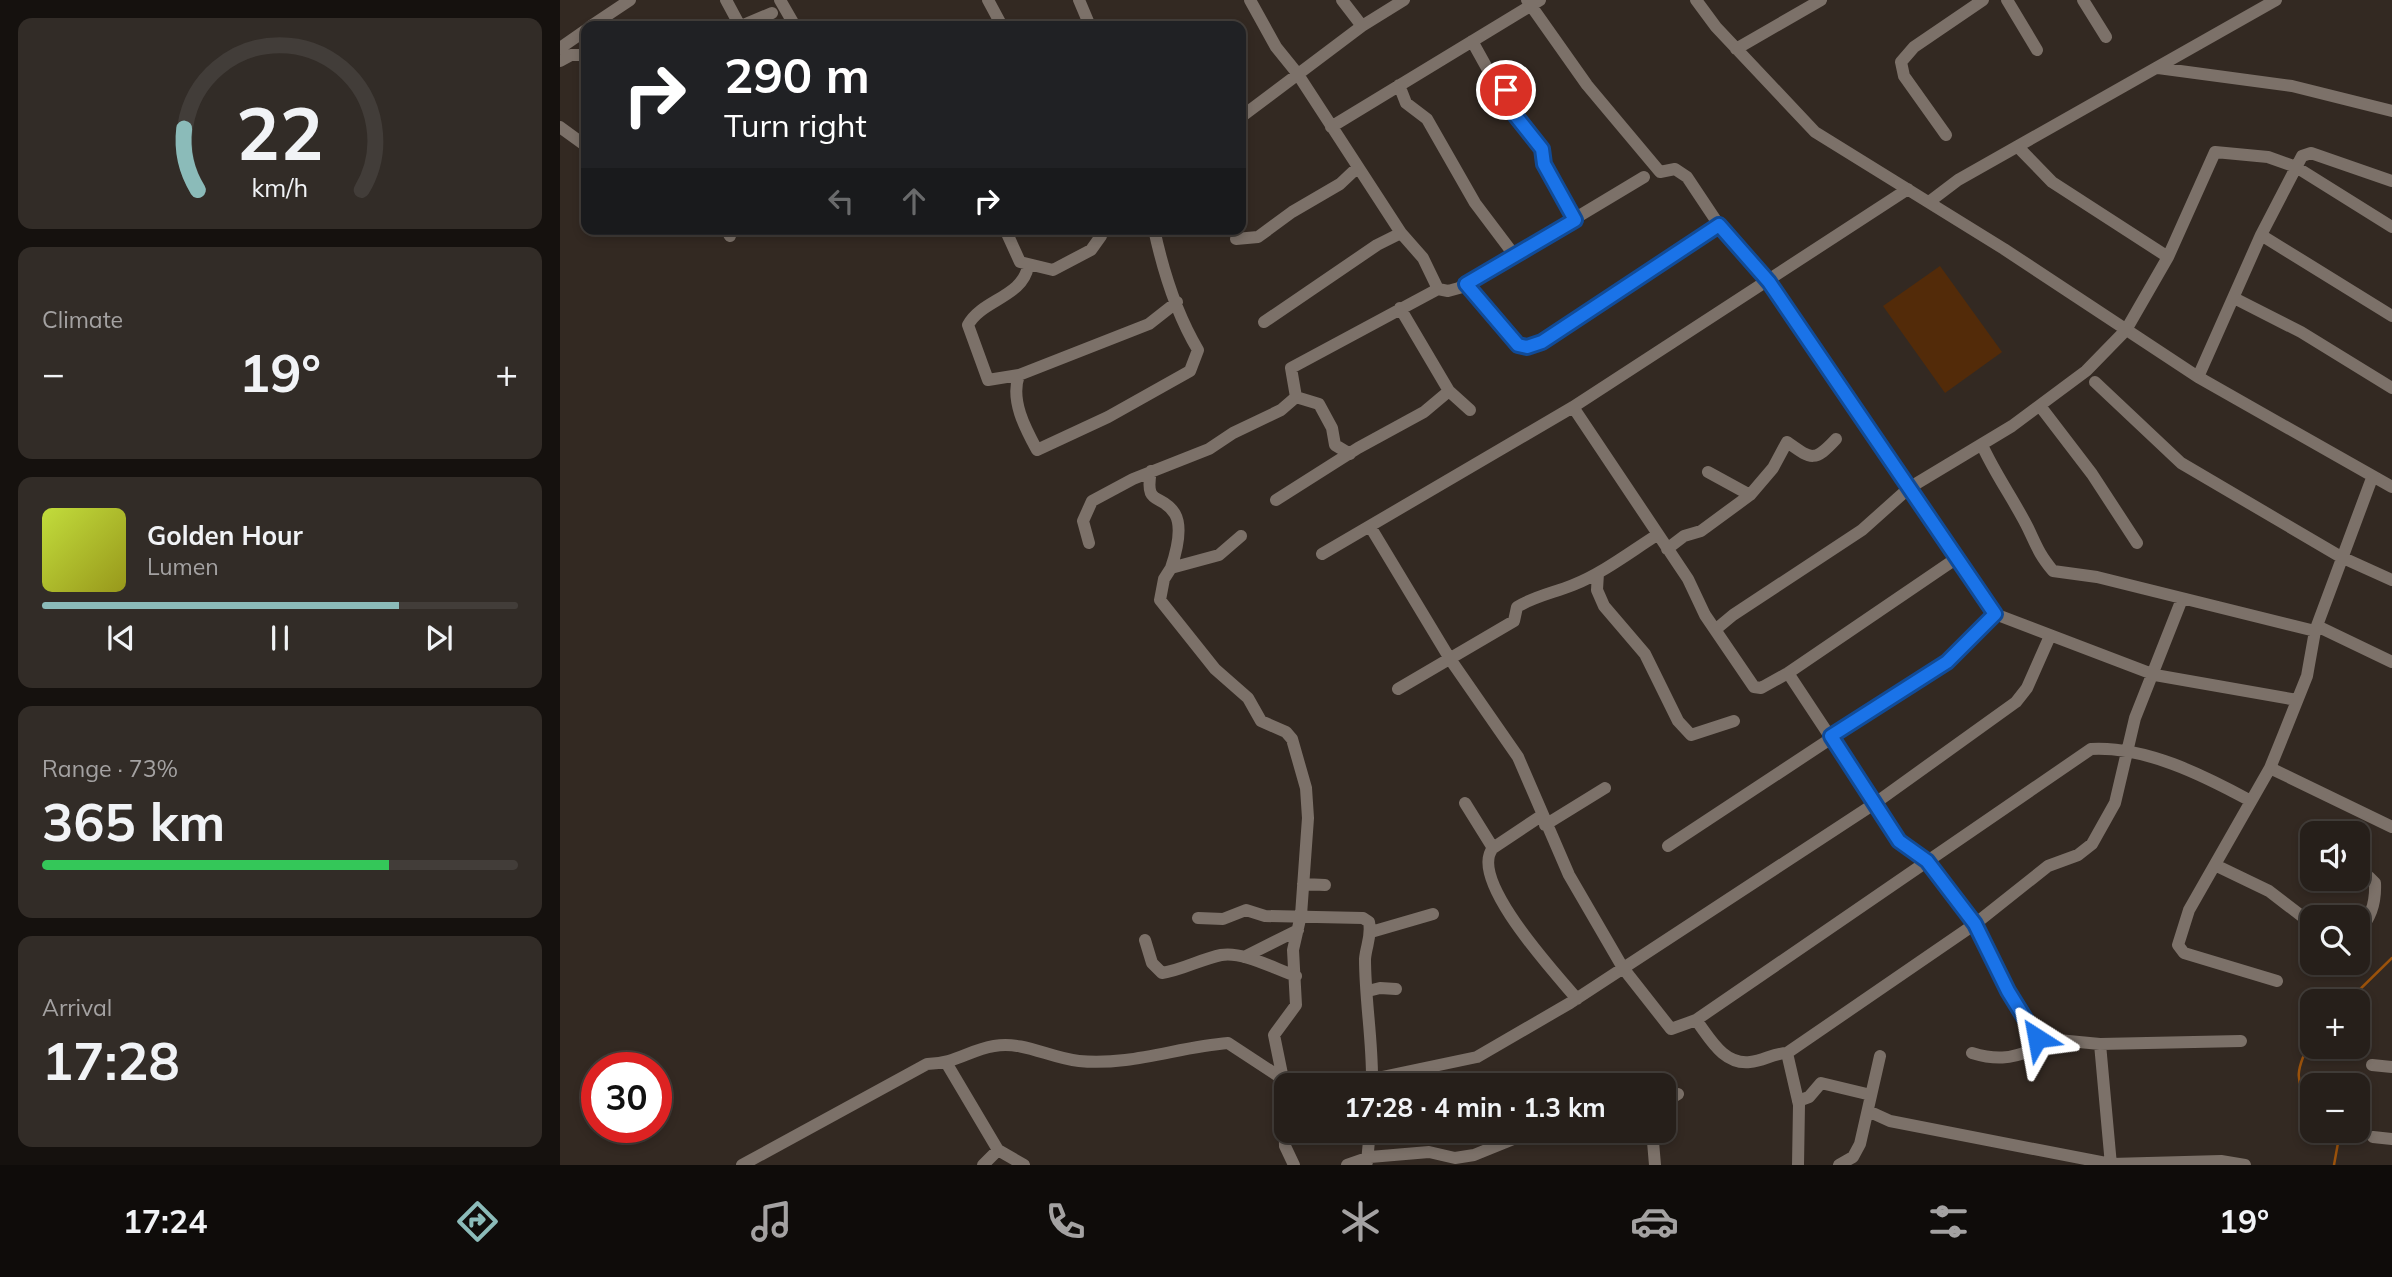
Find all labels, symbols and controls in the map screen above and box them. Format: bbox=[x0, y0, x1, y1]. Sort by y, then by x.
text: 290 m bbox=[724, 44, 870, 105]
icon: right bbox=[609, 49, 700, 140]
pin bbox=[1476, 60, 1536, 120]
icon: arrive bbox=[1487, 71, 1525, 109]
text: 22 bbox=[236, 87, 324, 178]
text: Turn right bbox=[724, 105, 867, 145]
text: km/h bbox=[252, 172, 308, 203]
icon: left bbox=[822, 182, 860, 220]
icon: ahead bbox=[895, 182, 933, 220]
icon: right bbox=[968, 182, 1006, 220]
text: Climate bbox=[42, 305, 123, 334]
text: 19° bbox=[239, 340, 321, 405]
text: − bbox=[42, 349, 65, 397]
text: + bbox=[495, 349, 518, 397]
text: Golden Hour bbox=[147, 519, 303, 552]
text: Lumen bbox=[147, 552, 219, 581]
icon: previous bbox=[102, 619, 140, 657]
icon: pause bbox=[261, 619, 299, 657]
icon: next bbox=[420, 619, 458, 657]
text: Range · 73% bbox=[42, 754, 178, 783]
text: 365 km bbox=[42, 789, 225, 854]
map controls bbox=[2300, 821, 2370, 1143]
button: sound bbox=[2300, 821, 2370, 891]
button: search bbox=[2300, 905, 2370, 975]
button: + bbox=[2300, 989, 2370, 1059]
text: Arrival bbox=[42, 993, 112, 1022]
position arrow bbox=[2000, 1001, 2074, 1075]
text: 17:28 bbox=[42, 1028, 180, 1093]
speed limit sign: 30 bbox=[581, 1052, 672, 1143]
button: − bbox=[2300, 1073, 2370, 1143]
text: 17:28 · 4 min · 1.3 km bbox=[1344, 1091, 1606, 1124]
icon: directions bbox=[453, 1197, 502, 1246]
icon: music bbox=[747, 1197, 796, 1246]
icon: phone bbox=[1041, 1197, 1090, 1246]
icon: climate bbox=[1336, 1197, 1385, 1246]
icon: car bbox=[1630, 1197, 1679, 1246]
icon: filters bbox=[1924, 1197, 1973, 1246]
text: 17:24 bbox=[123, 1201, 207, 1241]
text: 19° bbox=[2219, 1201, 2269, 1241]

